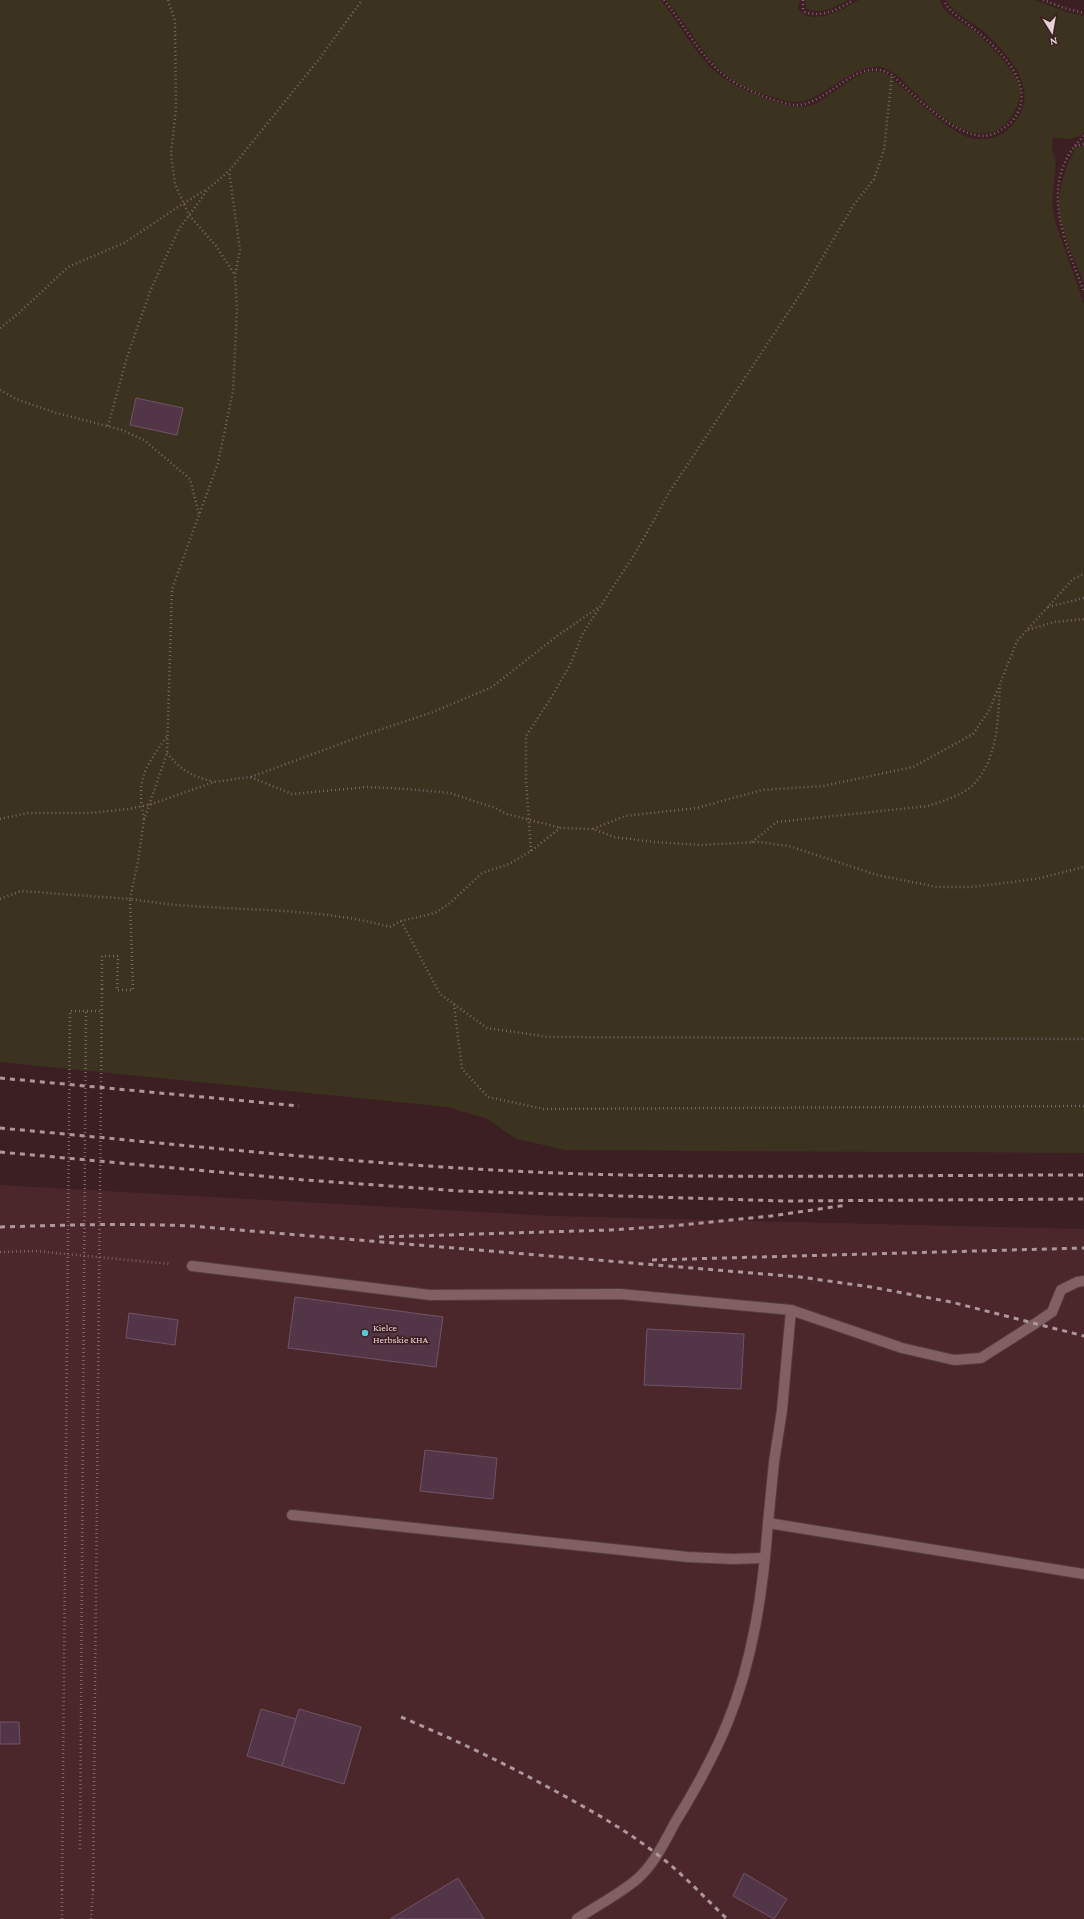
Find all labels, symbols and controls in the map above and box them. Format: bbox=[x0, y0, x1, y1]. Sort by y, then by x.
north arrow bbox=[1032, 12, 1072, 52]
text: N bbox=[1049, 35, 1059, 49]
place label: Kielce Herbskie KHA bbox=[373, 1322, 428, 1345]
marker: Kielce Herbskie KHA bbox=[360, 1328, 370, 1338]

